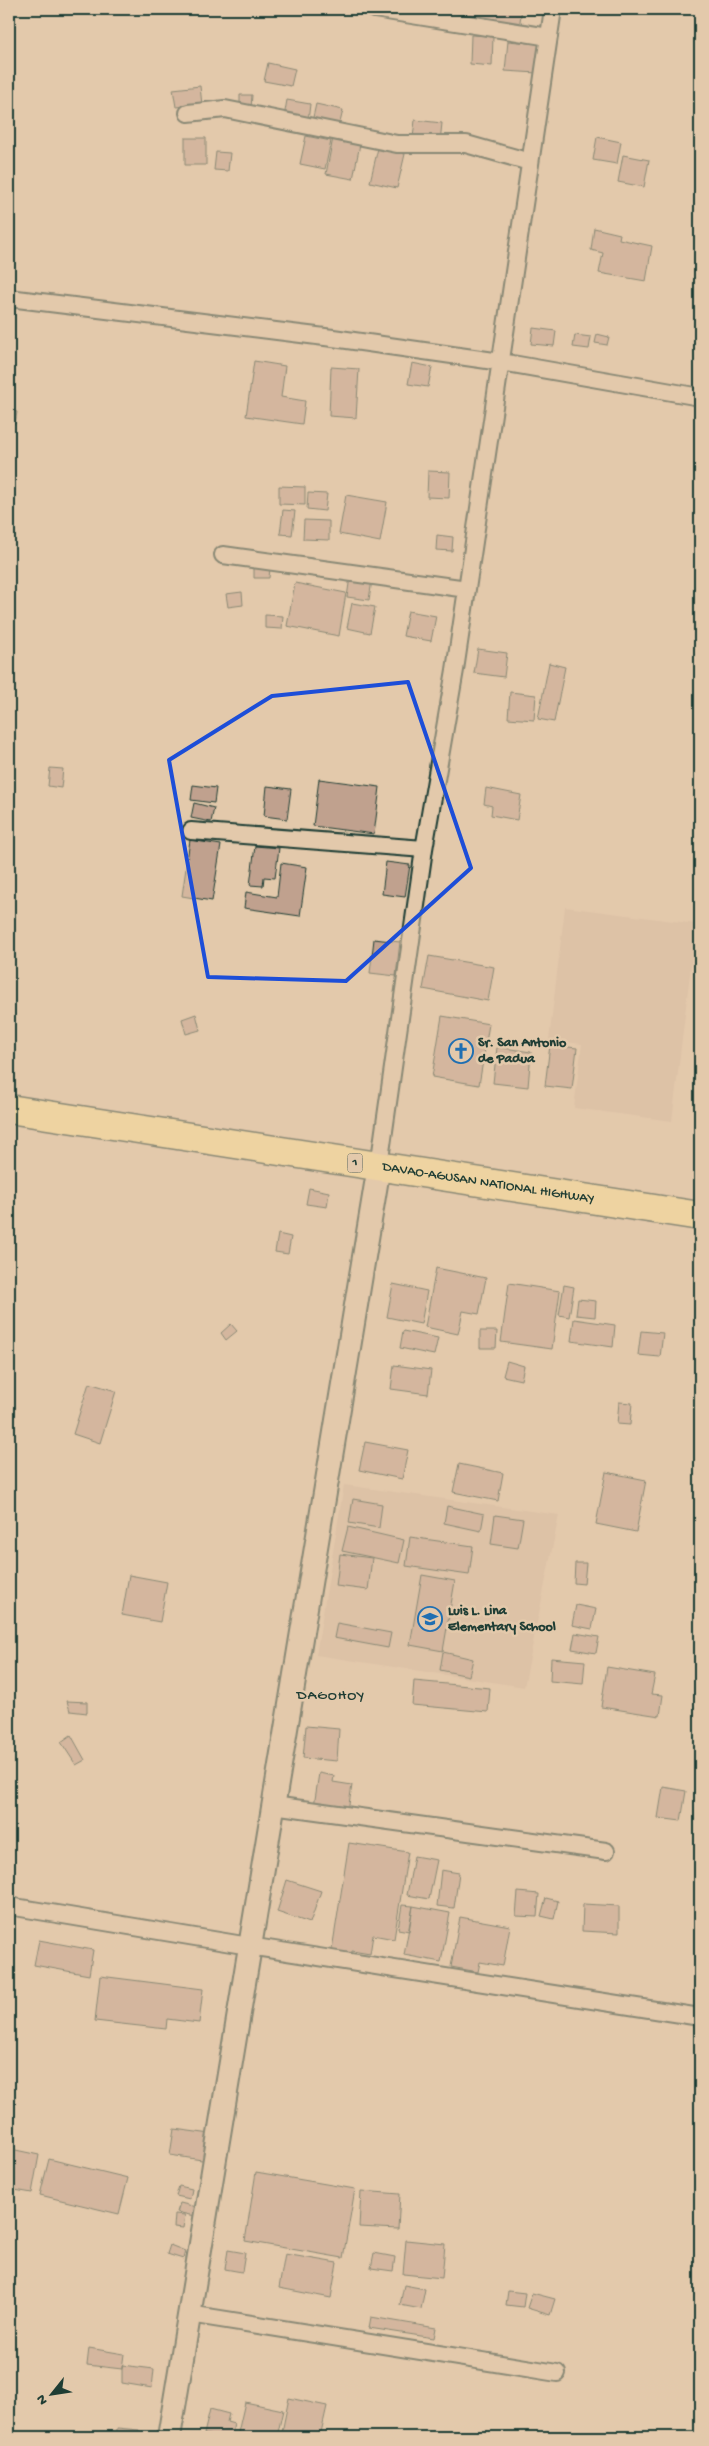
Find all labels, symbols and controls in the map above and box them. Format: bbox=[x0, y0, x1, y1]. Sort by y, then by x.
place label: Sr. San Antonio de Padua bbox=[478, 1035, 567, 1068]
church icon: Sr. San Antonio de Padua bbox=[448, 1038, 474, 1064]
road number: 1 bbox=[348, 1154, 362, 1172]
street label: DAVAO-AGUSAN NATIONAL HIGHWAY bbox=[380, 1158, 595, 1208]
place label: Luis L. Lina Elementary School bbox=[448, 1603, 556, 1636]
school or university icon: Luis L. Lina Elementary School bbox=[417, 1606, 443, 1632]
district label: DAGOHOY bbox=[296, 1687, 365, 1705]
north arrow bbox=[28, 2368, 78, 2418]
text: N bbox=[33, 2391, 53, 2407]

